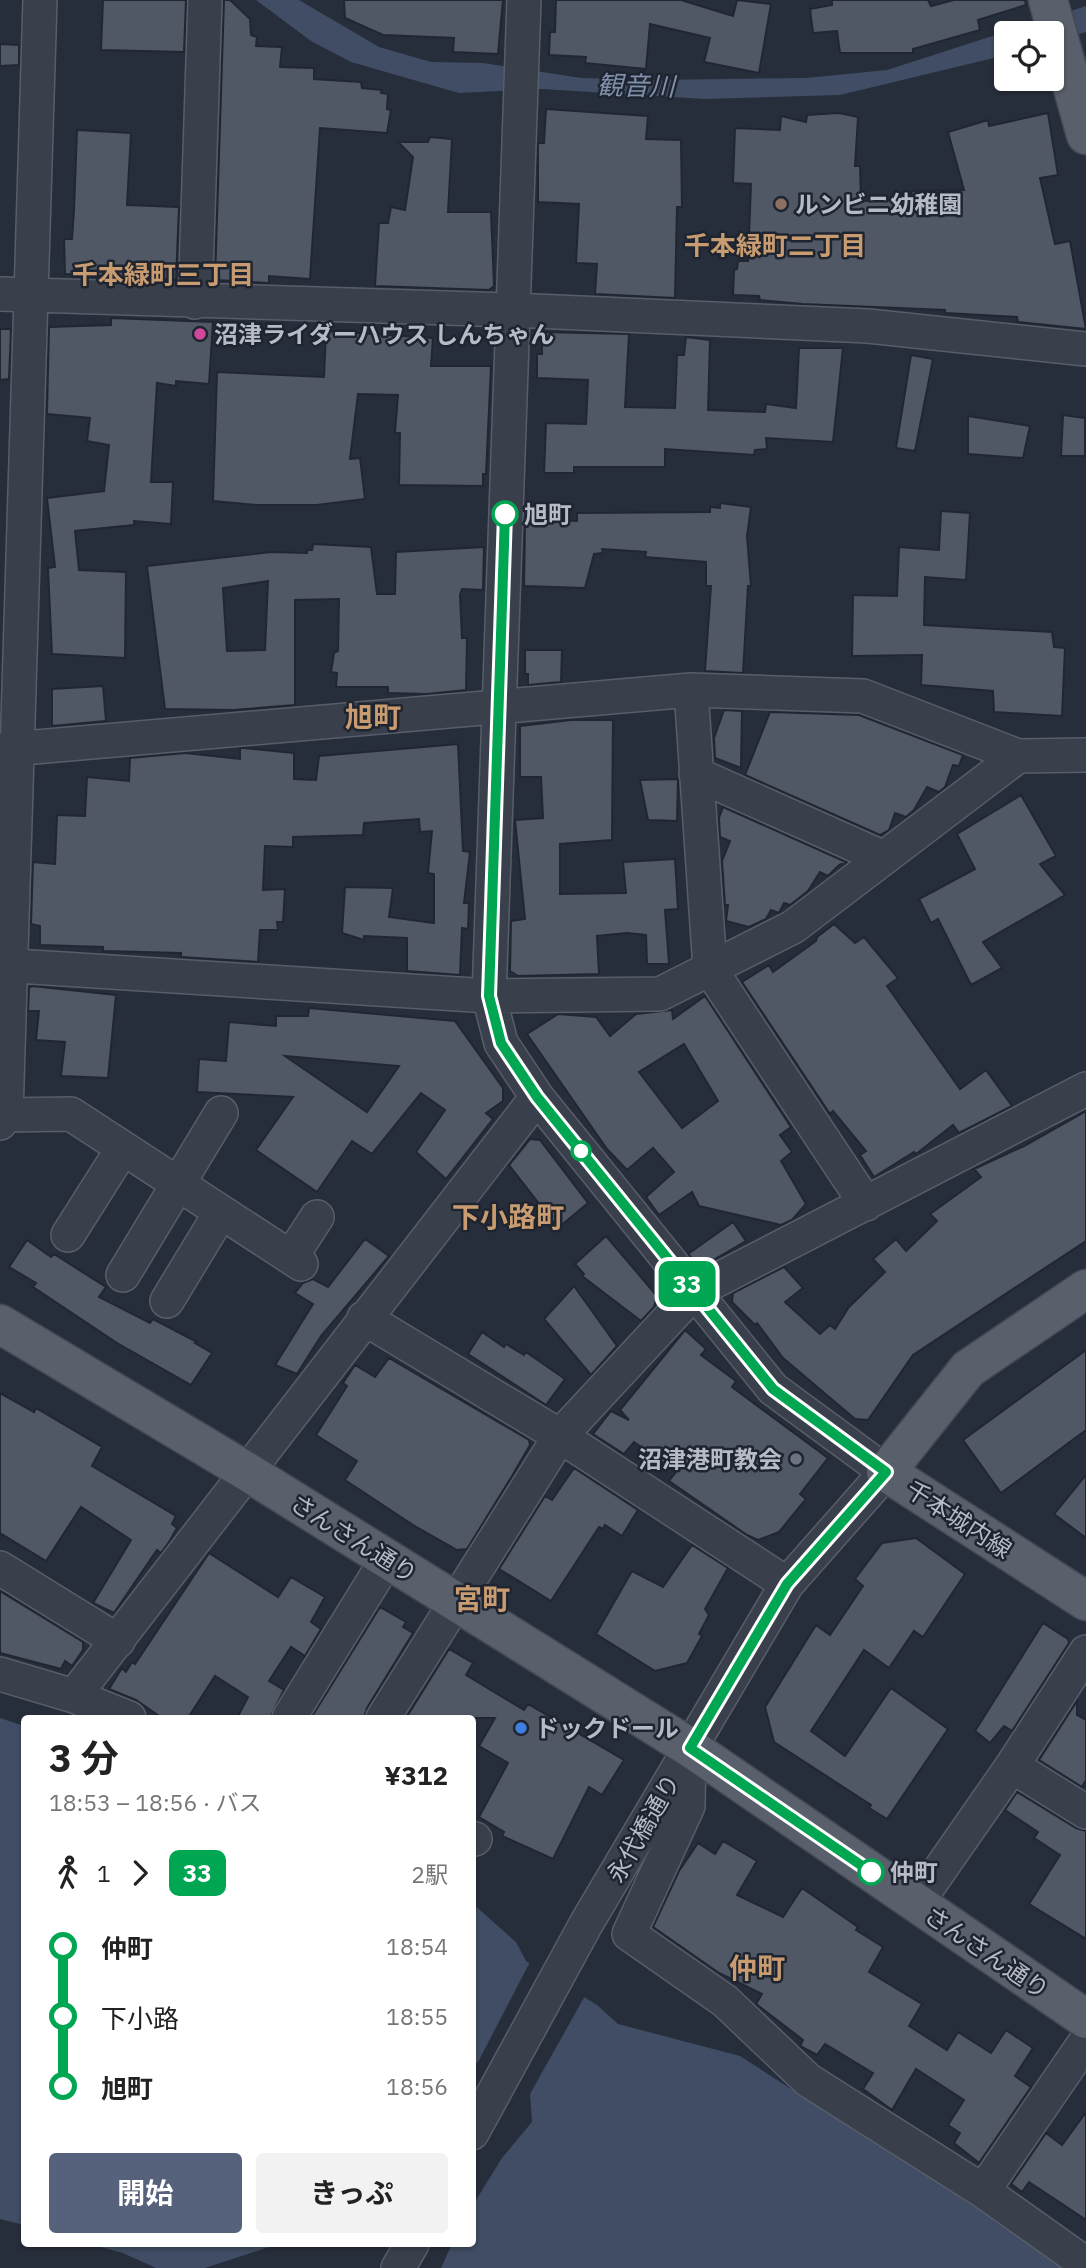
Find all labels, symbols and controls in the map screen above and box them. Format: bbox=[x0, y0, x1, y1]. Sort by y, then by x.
map controls bbox=[994, 21, 1064, 91]
button: locate bbox=[994, 21, 1064, 91]
water label: 観音川 bbox=[597, 67, 678, 103]
place label: ルンビニ幼稚園 bbox=[795, 188, 963, 220]
marker: ルンビニ幼稚園 bbox=[773, 196, 789, 212]
district label: 千本緑町二丁目 bbox=[684, 228, 866, 262]
district label: 千本緑町三丁目 bbox=[72, 257, 254, 291]
place label: 沼津ライダーハウス しんちゃん bbox=[214, 318, 554, 350]
marker: 沼津ライダーハウス しんちゃん bbox=[192, 326, 208, 342]
place label: 旭町 bbox=[524, 498, 572, 530]
marker: 旭町 bbox=[492, 501, 518, 527]
district label: 旭町 bbox=[345, 698, 401, 735]
unlabelled marker bbox=[571, 1141, 591, 1161]
district label: 下小路町 bbox=[452, 1198, 564, 1235]
line badge: 33 bbox=[656, 1261, 718, 1307]
text: 33 bbox=[673, 1268, 701, 1300]
place label: 沼津港町教会 bbox=[638, 1443, 782, 1475]
marker: 沼津港町教会 bbox=[788, 1451, 804, 1467]
street label: 千本城内線 bbox=[900, 1473, 1018, 1565]
street label: さんさん通り bbox=[284, 1486, 424, 1590]
district label: 宮町 bbox=[454, 1580, 510, 1617]
place label: ドックドール bbox=[535, 1712, 679, 1744]
marker: ドックドール bbox=[513, 1720, 529, 1736]
text: 3 分 bbox=[49, 1733, 119, 1782]
text: ¥312 bbox=[384, 1758, 448, 1792]
street label: 永代橋通り bbox=[599, 1768, 687, 1888]
text: 18:53 – 18:56 · バス bbox=[49, 1787, 262, 1817]
icon: walk bbox=[49, 1854, 87, 1892]
icon: forward bbox=[121, 1854, 159, 1892]
place label: 仲町 bbox=[890, 1856, 938, 1888]
text: 33 bbox=[183, 1857, 212, 1889]
text: 1 bbox=[97, 1858, 111, 1888]
text: 2駅 bbox=[411, 1859, 448, 1889]
marker: 仲町 bbox=[858, 1859, 884, 1885]
street label: さんさん通り bbox=[918, 1898, 1056, 2006]
text: 仲町 bbox=[101, 1931, 153, 1965]
text: 18:54 bbox=[386, 1931, 448, 1961]
district label: 仲町 bbox=[729, 1949, 785, 1986]
text: 下小路 bbox=[101, 2001, 179, 2035]
text: 18:55 bbox=[386, 2001, 448, 2031]
text: 旭町 bbox=[101, 2071, 153, 2105]
text: 18:56 bbox=[386, 2071, 448, 2101]
button: 開始 bbox=[49, 2153, 242, 2233]
button: きっぷ bbox=[256, 2153, 448, 2233]

